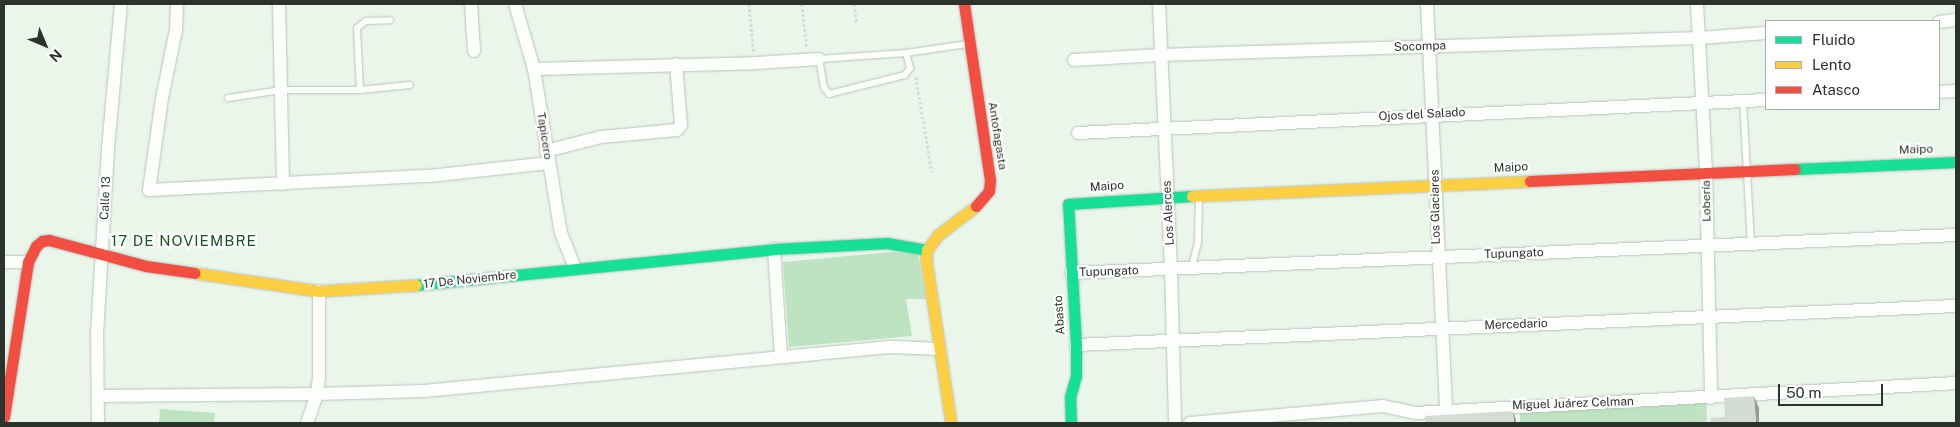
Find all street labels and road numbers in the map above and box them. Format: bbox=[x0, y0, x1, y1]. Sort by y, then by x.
street label: Socompa bbox=[1394, 39, 1446, 55]
street label: Antofagasta bbox=[985, 101, 1009, 171]
street label: Ojos del Salado bbox=[1378, 106, 1466, 124]
street label: Tapicero bbox=[533, 111, 555, 161]
street label: Maipo bbox=[1899, 142, 1933, 158]
street label: Maipo bbox=[1494, 160, 1528, 176]
street label: Los Glaciares bbox=[1428, 169, 1444, 245]
street label: Calle 13 bbox=[98, 176, 114, 220]
street label: Maipo bbox=[1089, 179, 1125, 195]
street label: Los Alerces bbox=[1160, 180, 1178, 246]
street label: Lobería bbox=[1699, 180, 1715, 222]
street label: Tupungato bbox=[1484, 246, 1544, 262]
street label: Tupungato bbox=[1079, 264, 1139, 280]
street label: 17 De Noviembre bbox=[423, 268, 517, 292]
street label: Abasto bbox=[1051, 295, 1069, 335]
street label: Mercedario bbox=[1484, 317, 1548, 333]
street label: Miguel Juárez Celman bbox=[1512, 395, 1634, 413]

